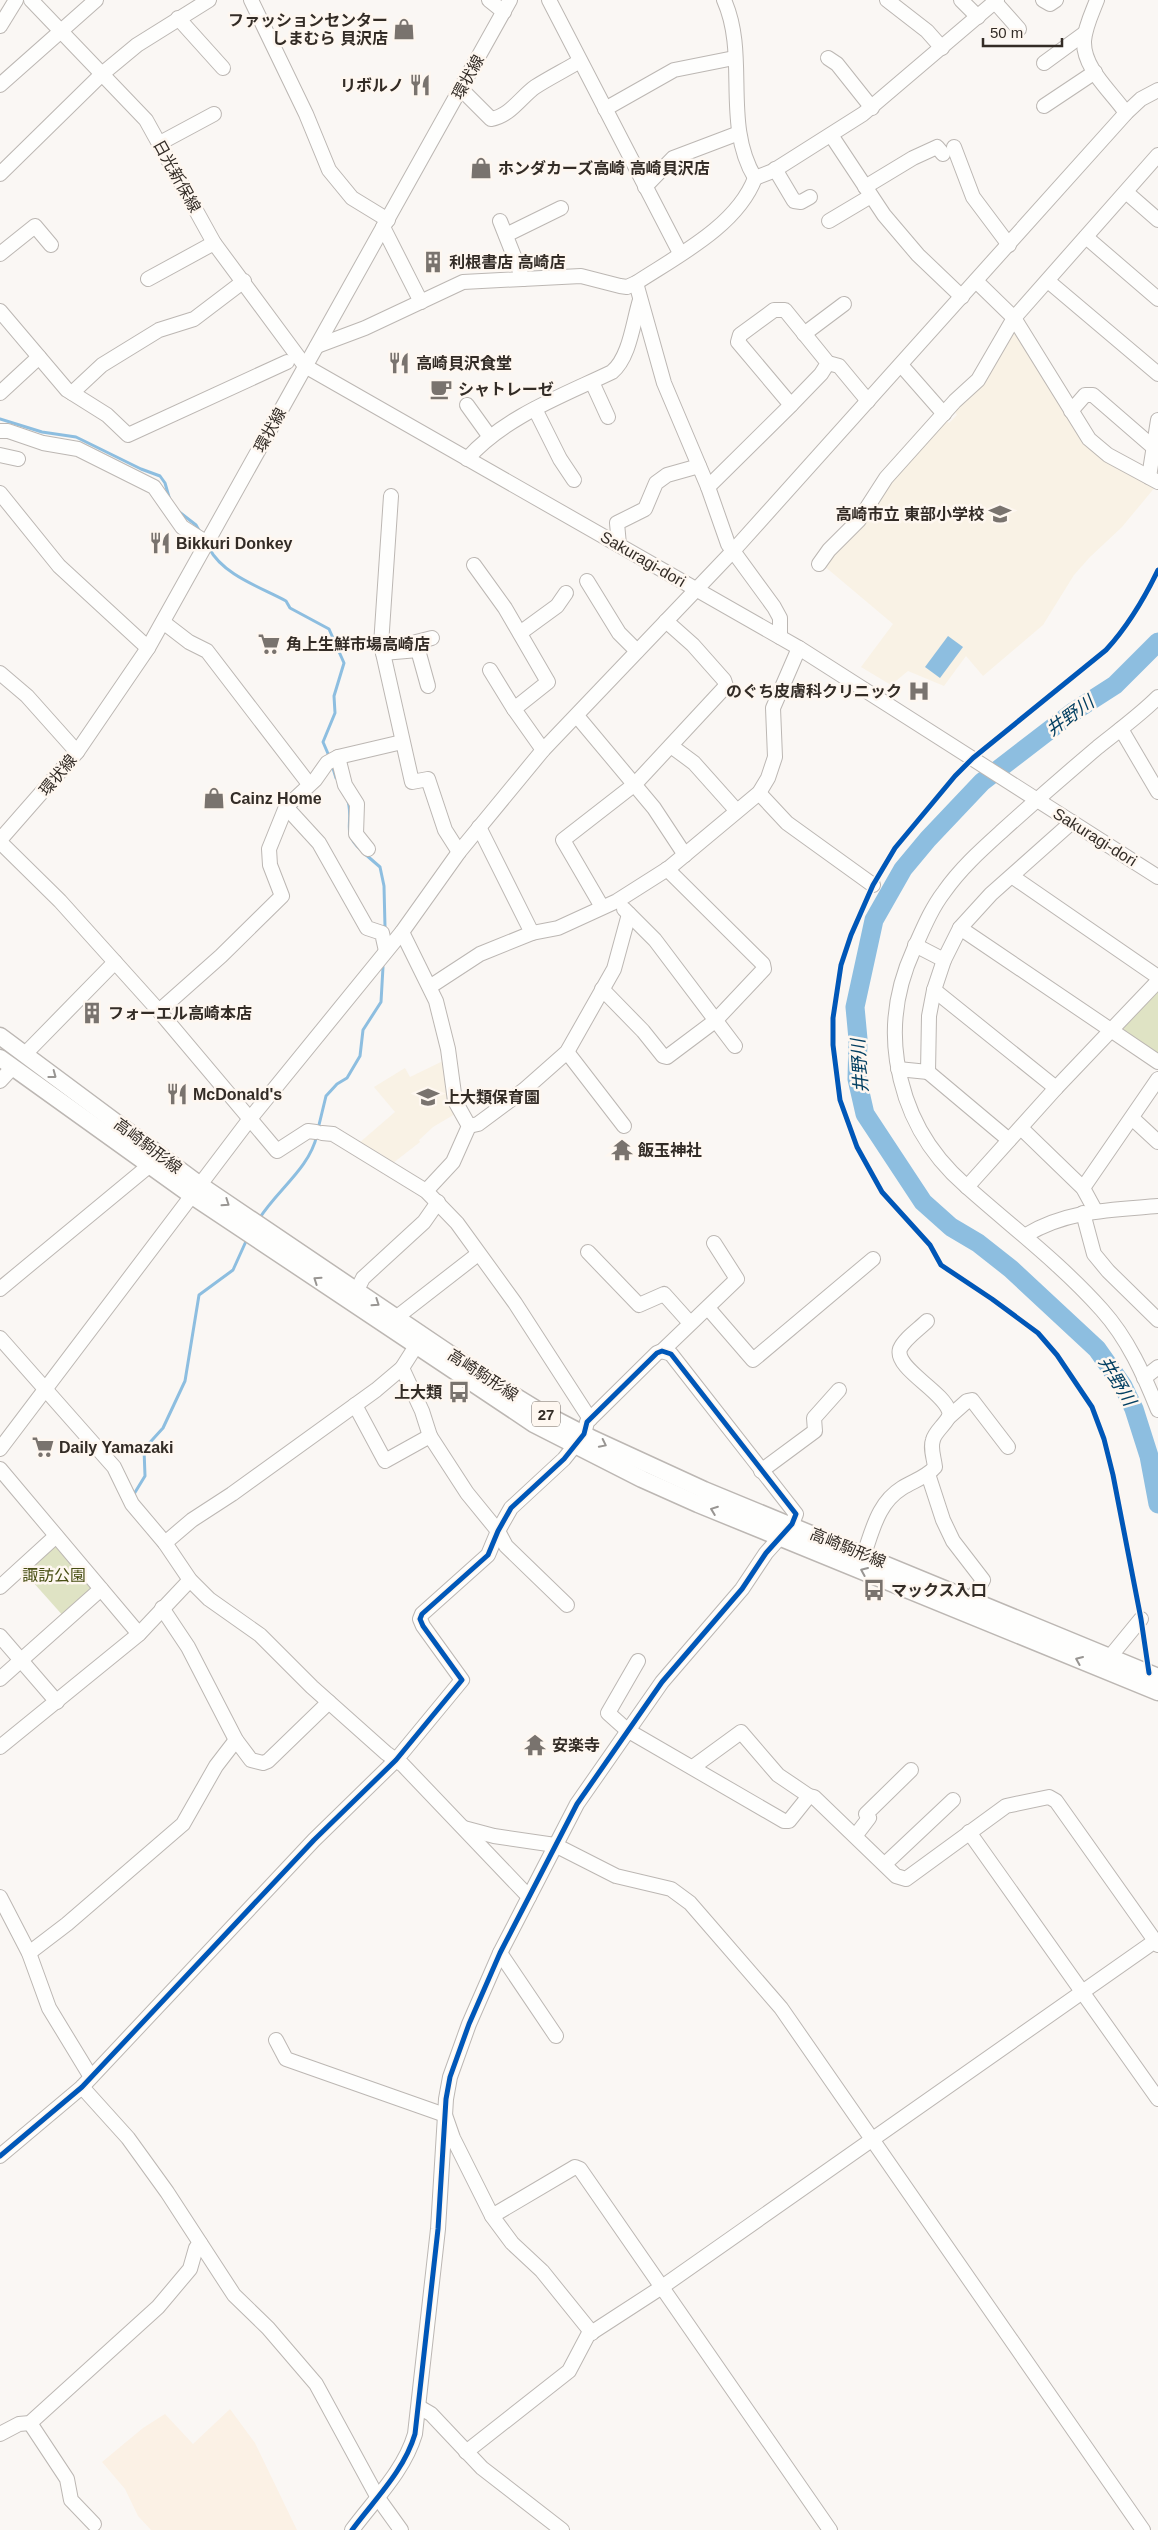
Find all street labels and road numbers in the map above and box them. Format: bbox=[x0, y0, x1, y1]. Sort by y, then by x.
street label: 環状線 bbox=[449, 52, 487, 102]
street label: 日光新保線 bbox=[150, 137, 204, 215]
street label: 環状線 bbox=[251, 405, 289, 455]
street label: Sakuragi-dori bbox=[598, 528, 688, 590]
street label: 環状線 bbox=[36, 751, 80, 799]
street label: Sakuragi-dori bbox=[1050, 805, 1140, 869]
street label: 高崎駒形線 bbox=[111, 1115, 185, 1177]
street label: 高崎駒形線 bbox=[445, 1346, 521, 1404]
road number: 27 bbox=[532, 1402, 560, 1426]
street label: 高崎駒形線 bbox=[808, 1525, 888, 1571]

